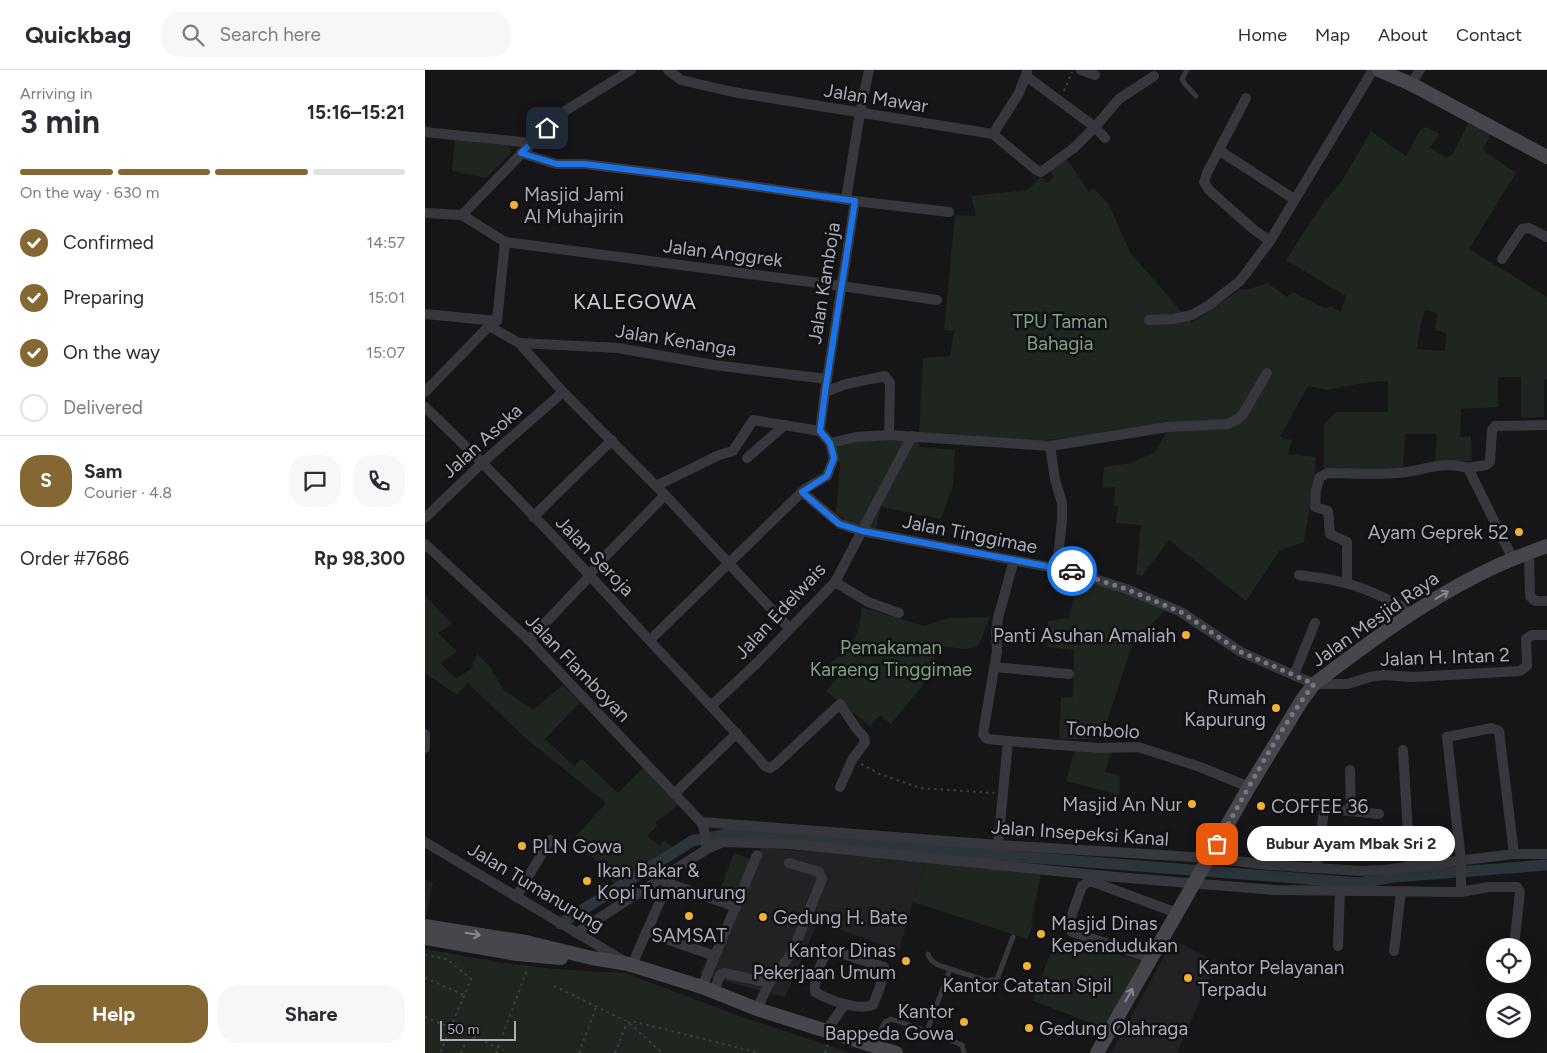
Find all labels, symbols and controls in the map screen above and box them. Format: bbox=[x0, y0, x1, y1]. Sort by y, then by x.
search box bbox=[161, 12, 511, 57]
text: Quickbag bbox=[25, 20, 131, 49]
icon: search bbox=[179, 21, 207, 49]
text: Search here bbox=[219, 23, 321, 46]
text: Home bbox=[1238, 24, 1287, 46]
text: Map bbox=[1315, 24, 1350, 46]
text: About bbox=[1378, 24, 1428, 46]
text: Contact bbox=[1456, 24, 1522, 46]
street label: Jalan Mawar bbox=[822, 78, 930, 118]
text: Arriving in bbox=[20, 84, 92, 103]
text: 15:16–15:21 bbox=[307, 101, 405, 124]
text: 3 min bbox=[20, 103, 100, 141]
pin bbox=[526, 107, 568, 149]
icon: home bbox=[533, 114, 561, 142]
text: On the way · 630 m bbox=[20, 183, 159, 202]
place label: Masjid Jami Al Muhajirin bbox=[524, 183, 624, 228]
marker: Masjid Jami Al Muhajirin bbox=[508, 199, 520, 211]
street label: Jalan Kamboja bbox=[803, 221, 845, 345]
icon: check bbox=[20, 229, 48, 257]
text: Confirmed bbox=[63, 231, 154, 254]
text: 14:57 bbox=[367, 233, 405, 252]
street label: Jalan Anggrek bbox=[662, 234, 785, 272]
icon: check bbox=[20, 284, 48, 312]
text: Preparing bbox=[63, 286, 144, 309]
text: 15:01 bbox=[368, 288, 405, 307]
district label: KALEGOWA bbox=[573, 289, 697, 314]
park label: TPU Taman Bahagia bbox=[1012, 310, 1108, 355]
street label: Jalan Kenanga bbox=[614, 319, 738, 361]
icon: check bbox=[20, 339, 48, 367]
text: On the way bbox=[63, 341, 160, 364]
text: 15:07 bbox=[366, 343, 405, 362]
text: Delivered bbox=[63, 396, 143, 419]
street label: Jalan Asoka bbox=[437, 399, 527, 483]
button: chat bbox=[289, 455, 341, 507]
button: phone bbox=[353, 455, 405, 507]
text: Sam bbox=[84, 460, 122, 483]
text: S bbox=[40, 469, 52, 492]
text: Courier · 4.8 bbox=[84, 483, 172, 502]
street label: Jalan Tinggimae bbox=[901, 510, 1039, 558]
street label: Jalan Seroja bbox=[551, 511, 639, 601]
place label: Ayam Geprek 52 bbox=[1368, 521, 1509, 544]
marker: Ayam Geprek 52 bbox=[1513, 526, 1525, 538]
courier bbox=[1047, 546, 1097, 596]
text: Order #7686 bbox=[20, 547, 129, 570]
text: Rp 98,300 bbox=[314, 547, 405, 570]
icon: car bbox=[1058, 557, 1086, 585]
street label: Jalan Edelwais bbox=[730, 558, 831, 664]
street label: Jalan Mesjid Raya bbox=[1307, 567, 1443, 671]
one-way arrow bbox=[1435, 589, 1449, 599]
street label: Jalan Flamboyan bbox=[521, 609, 635, 727]
place label: Panti Asuhan Amaliah bbox=[993, 624, 1176, 647]
marker: Panti Asuhan Amaliah bbox=[1180, 629, 1192, 641]
park label: Pemakaman Karaeng Tinggimae bbox=[810, 636, 972, 681]
street label: Jalan H. Intan 2 bbox=[1380, 643, 1510, 671]
place label: Rumah Kapurung bbox=[1184, 686, 1266, 731]
marker: Rumah Kapurung bbox=[1270, 702, 1282, 714]
street label: Tombolo bbox=[1066, 717, 1140, 743]
place label: Masjid An Nur bbox=[1062, 793, 1183, 816]
place label: COFFEE 36 bbox=[1271, 795, 1369, 818]
marker: Masjid An Nur bbox=[1186, 798, 1198, 810]
marker: COFFEE 36 bbox=[1255, 800, 1267, 812]
street label: Jalan Insepeksi Kanal bbox=[990, 815, 1170, 851]
pin bbox=[1196, 823, 1238, 865]
callout: Bubur Ayam Mbak Sri 2 bbox=[1247, 826, 1455, 862]
icon: bag bbox=[1203, 830, 1231, 858]
text: Bubur Ayam Mbak Sri 2 bbox=[1266, 834, 1436, 853]
place label: PLN Gowa bbox=[532, 835, 622, 858]
street label: Jalan Tumanurung bbox=[464, 837, 608, 937]
marker: PLN Gowa bbox=[516, 840, 528, 852]
place label: Ikan Bakar & Kopi Tumanurung bbox=[597, 859, 746, 904]
marker: Ikan Bakar & Kopi Tumanurung bbox=[581, 875, 593, 887]
place label: Gedung H. Bate bbox=[773, 906, 908, 929]
marker: SAMSAT bbox=[683, 910, 695, 922]
marker: Gedung H. Bate bbox=[757, 911, 769, 923]
place label: Masjid Dinas Kependudukan bbox=[1051, 912, 1178, 957]
place label: SAMSAT bbox=[651, 924, 727, 947]
marker: Masjid Dinas Kependudukan bbox=[1035, 928, 1047, 940]
one-way arrow bbox=[465, 929, 481, 939]
map controls bbox=[1486, 938, 1531, 1038]
button: locate bbox=[1486, 938, 1531, 983]
place label: Kantor Dinas Pekerjaan Umum bbox=[753, 939, 896, 984]
marker: Kantor Dinas Pekerjaan Umum bbox=[900, 955, 912, 967]
place label: Kantor Pelayanan Terpadu bbox=[1198, 956, 1344, 1001]
marker: Kantor Catatan Sipil bbox=[1021, 960, 1033, 972]
marker: Kantor Pelayanan Terpadu bbox=[1182, 972, 1194, 984]
place label: Kantor Catatan Sipil bbox=[942, 974, 1112, 997]
button: Help bbox=[20, 985, 208, 1043]
button: Share bbox=[218, 985, 405, 1043]
one-way arrow bbox=[1124, 988, 1134, 1003]
button: layers bbox=[1486, 993, 1531, 1038]
place label: Kantor Bappeda Gowa bbox=[825, 1000, 955, 1045]
marker: Kantor Bappeda Gowa bbox=[958, 1016, 970, 1028]
place label: Gedung Olahraga bbox=[1039, 1017, 1188, 1040]
scale bar bbox=[440, 1018, 516, 1041]
text: 50 m bbox=[447, 1021, 479, 1038]
marker: Gedung Olahraga bbox=[1023, 1022, 1035, 1034]

